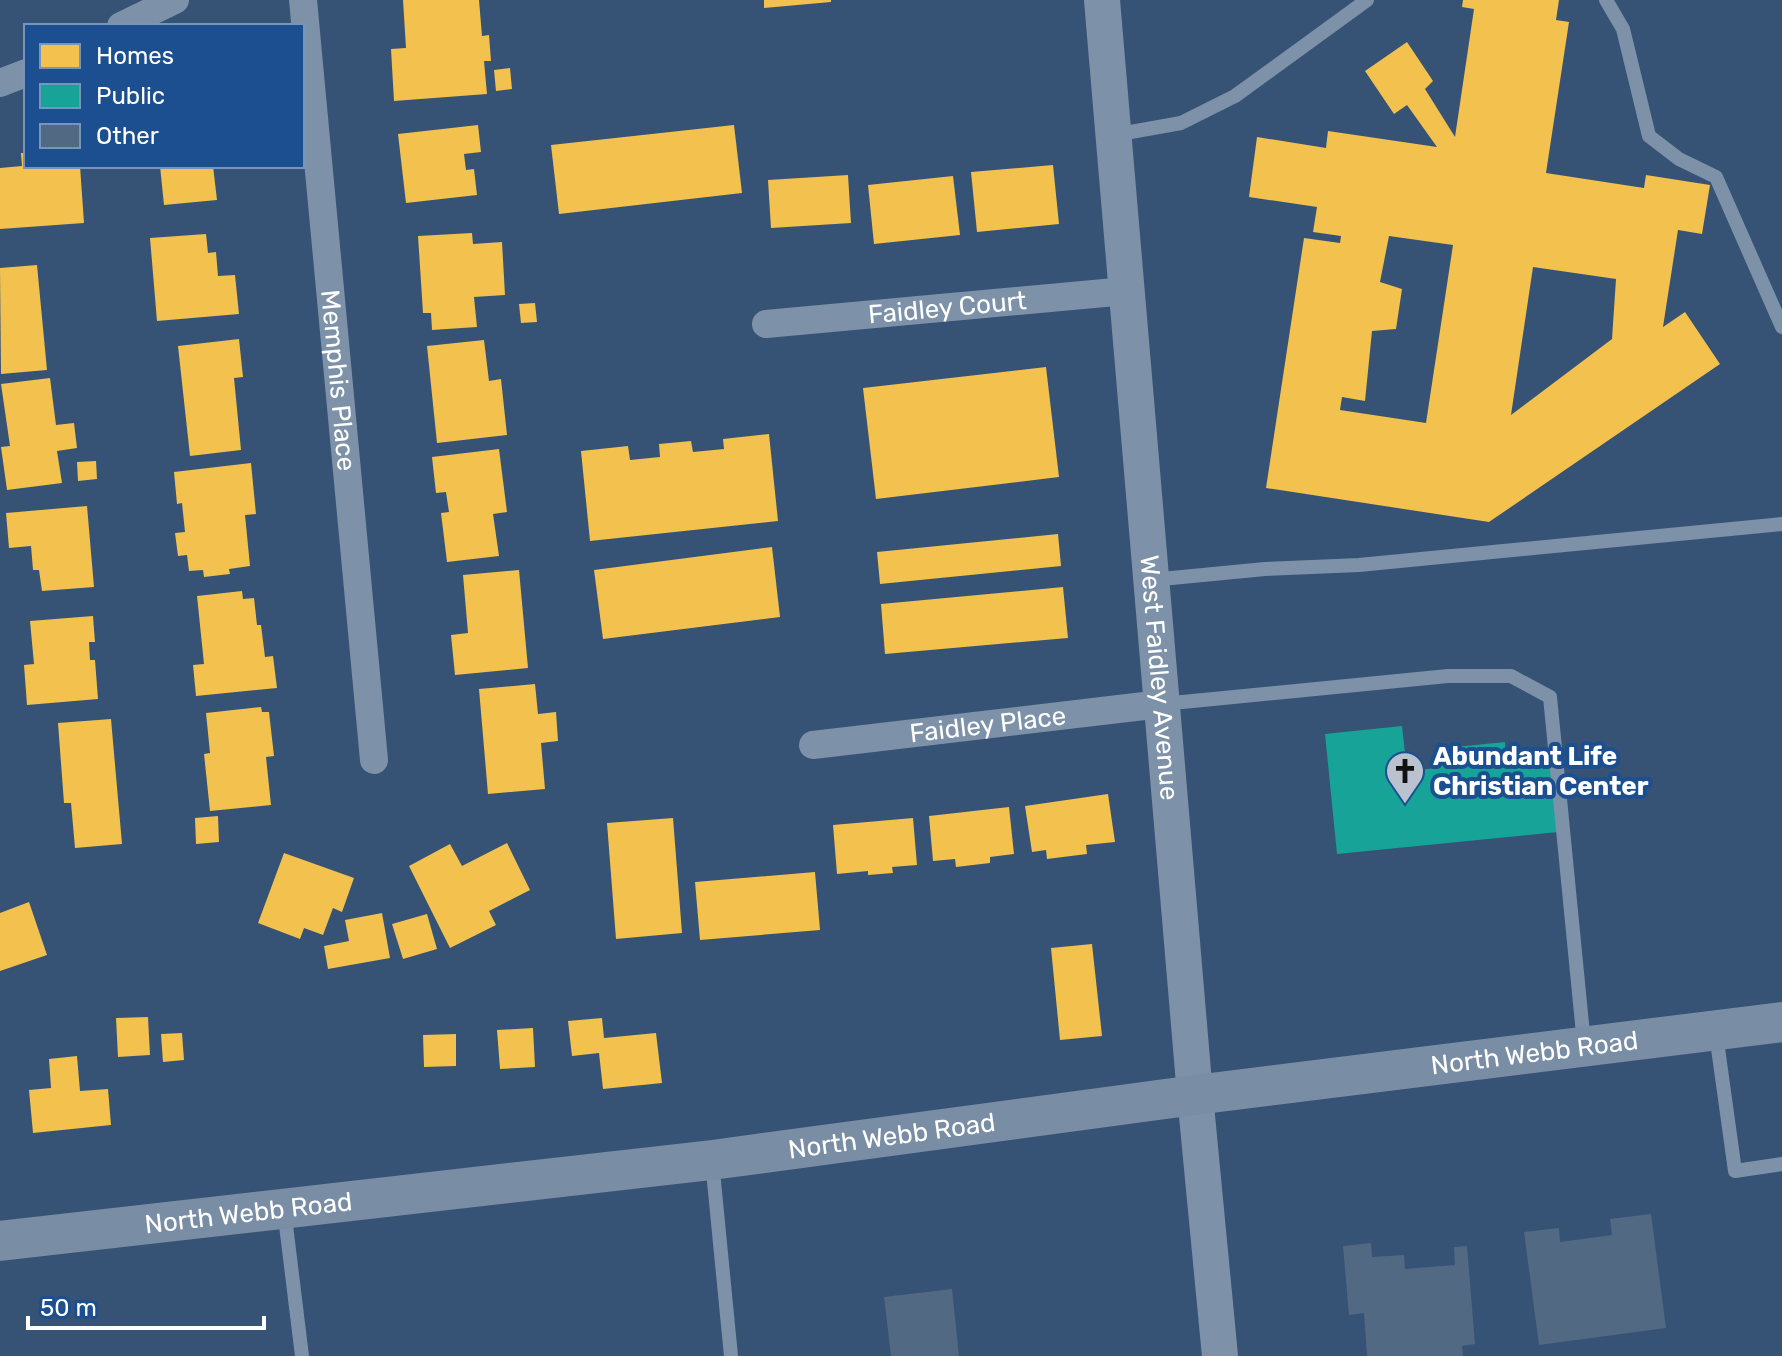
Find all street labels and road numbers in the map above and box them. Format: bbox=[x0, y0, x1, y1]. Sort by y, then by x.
street label: Faidley Court bbox=[867, 285, 1028, 330]
street label: Memphis Place bbox=[315, 288, 362, 472]
street label: West Faidley Avenue bbox=[1134, 554, 1185, 801]
street label: Faidley Place bbox=[908, 700, 1068, 749]
street label: North Webb Road bbox=[1429, 1025, 1640, 1081]
street label: North Webb Road bbox=[786, 1107, 997, 1165]
street label: North Webb Road bbox=[143, 1186, 354, 1240]

